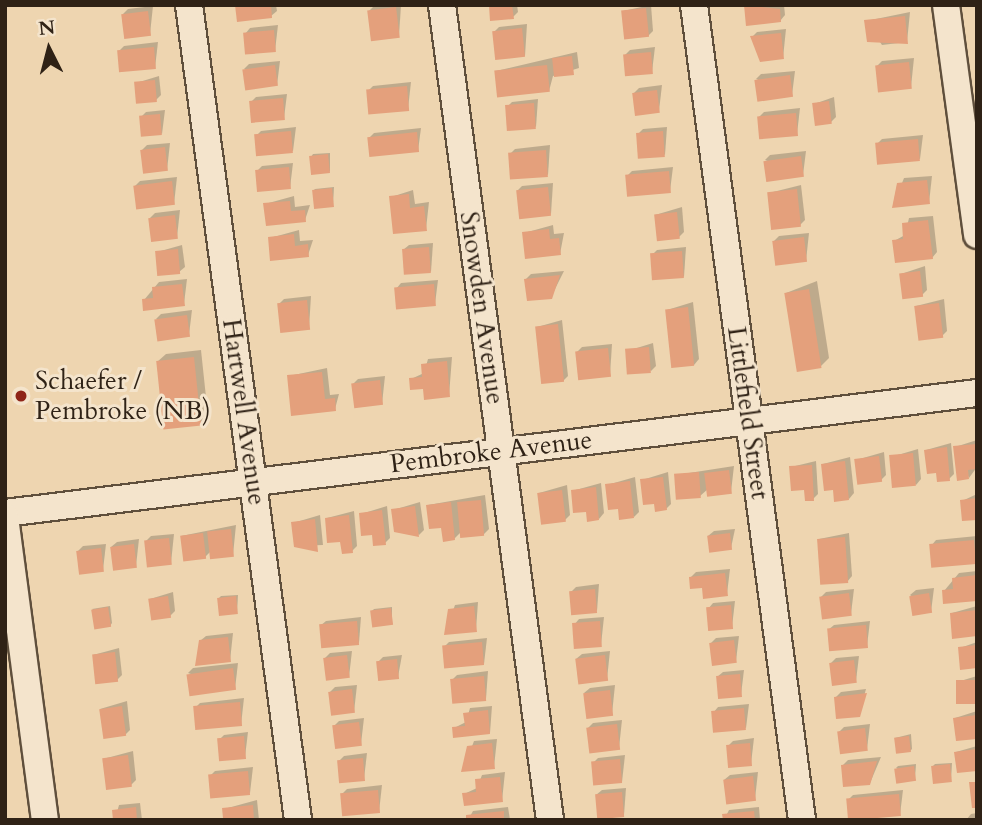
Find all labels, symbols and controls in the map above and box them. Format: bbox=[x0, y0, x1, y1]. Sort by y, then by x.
north arrow bbox=[14, 14, 84, 84]
text: N bbox=[37, 14, 56, 42]
street label: Snowden Avenue bbox=[453, 210, 511, 406]
street label: Hartwell Avenue bbox=[215, 317, 273, 507]
street label: Littlefield Street bbox=[720, 325, 776, 501]
place label: Schaefer / Pembroke (NB) bbox=[35, 365, 211, 426]
marker: Schaefer / Pembroke (NB) bbox=[13, 388, 29, 404]
street label: Pembroke Avenue bbox=[388, 424, 594, 480]

